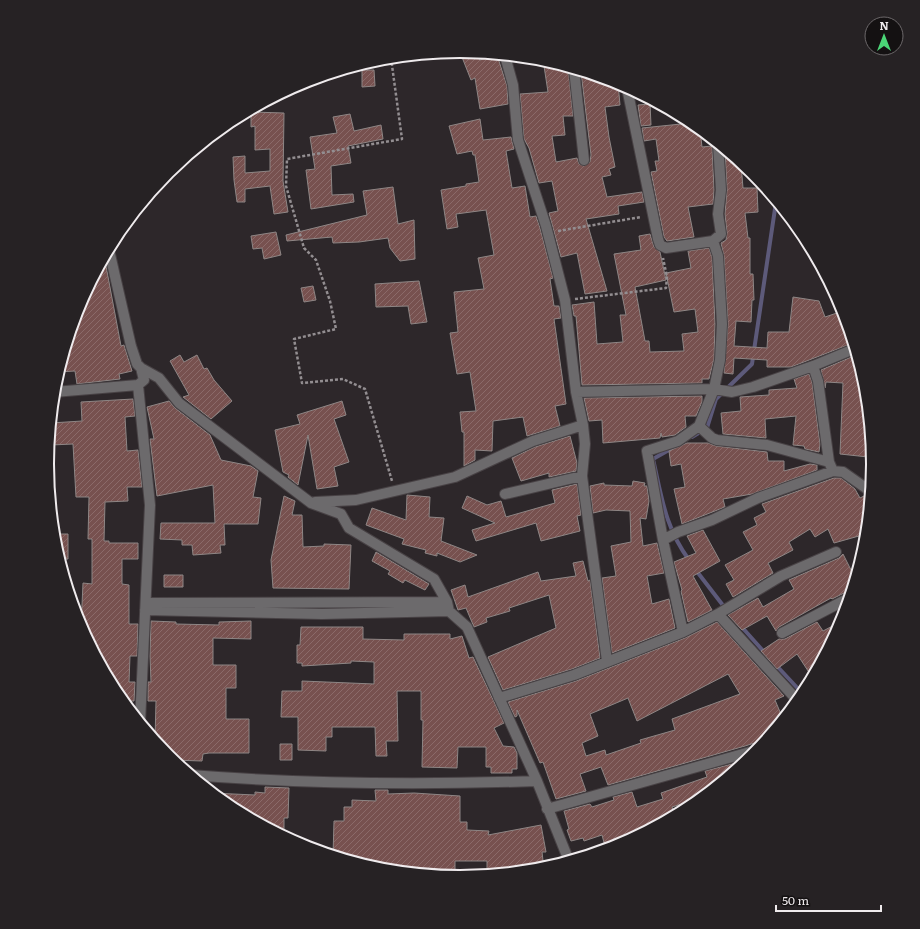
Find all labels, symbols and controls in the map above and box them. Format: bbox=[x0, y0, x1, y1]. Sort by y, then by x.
north arrow bbox=[864, 16, 904, 56]
text: N bbox=[879, 17, 889, 33]
scale bar bbox=[776, 887, 881, 913]
text: 50 m bbox=[782, 891, 809, 909]

